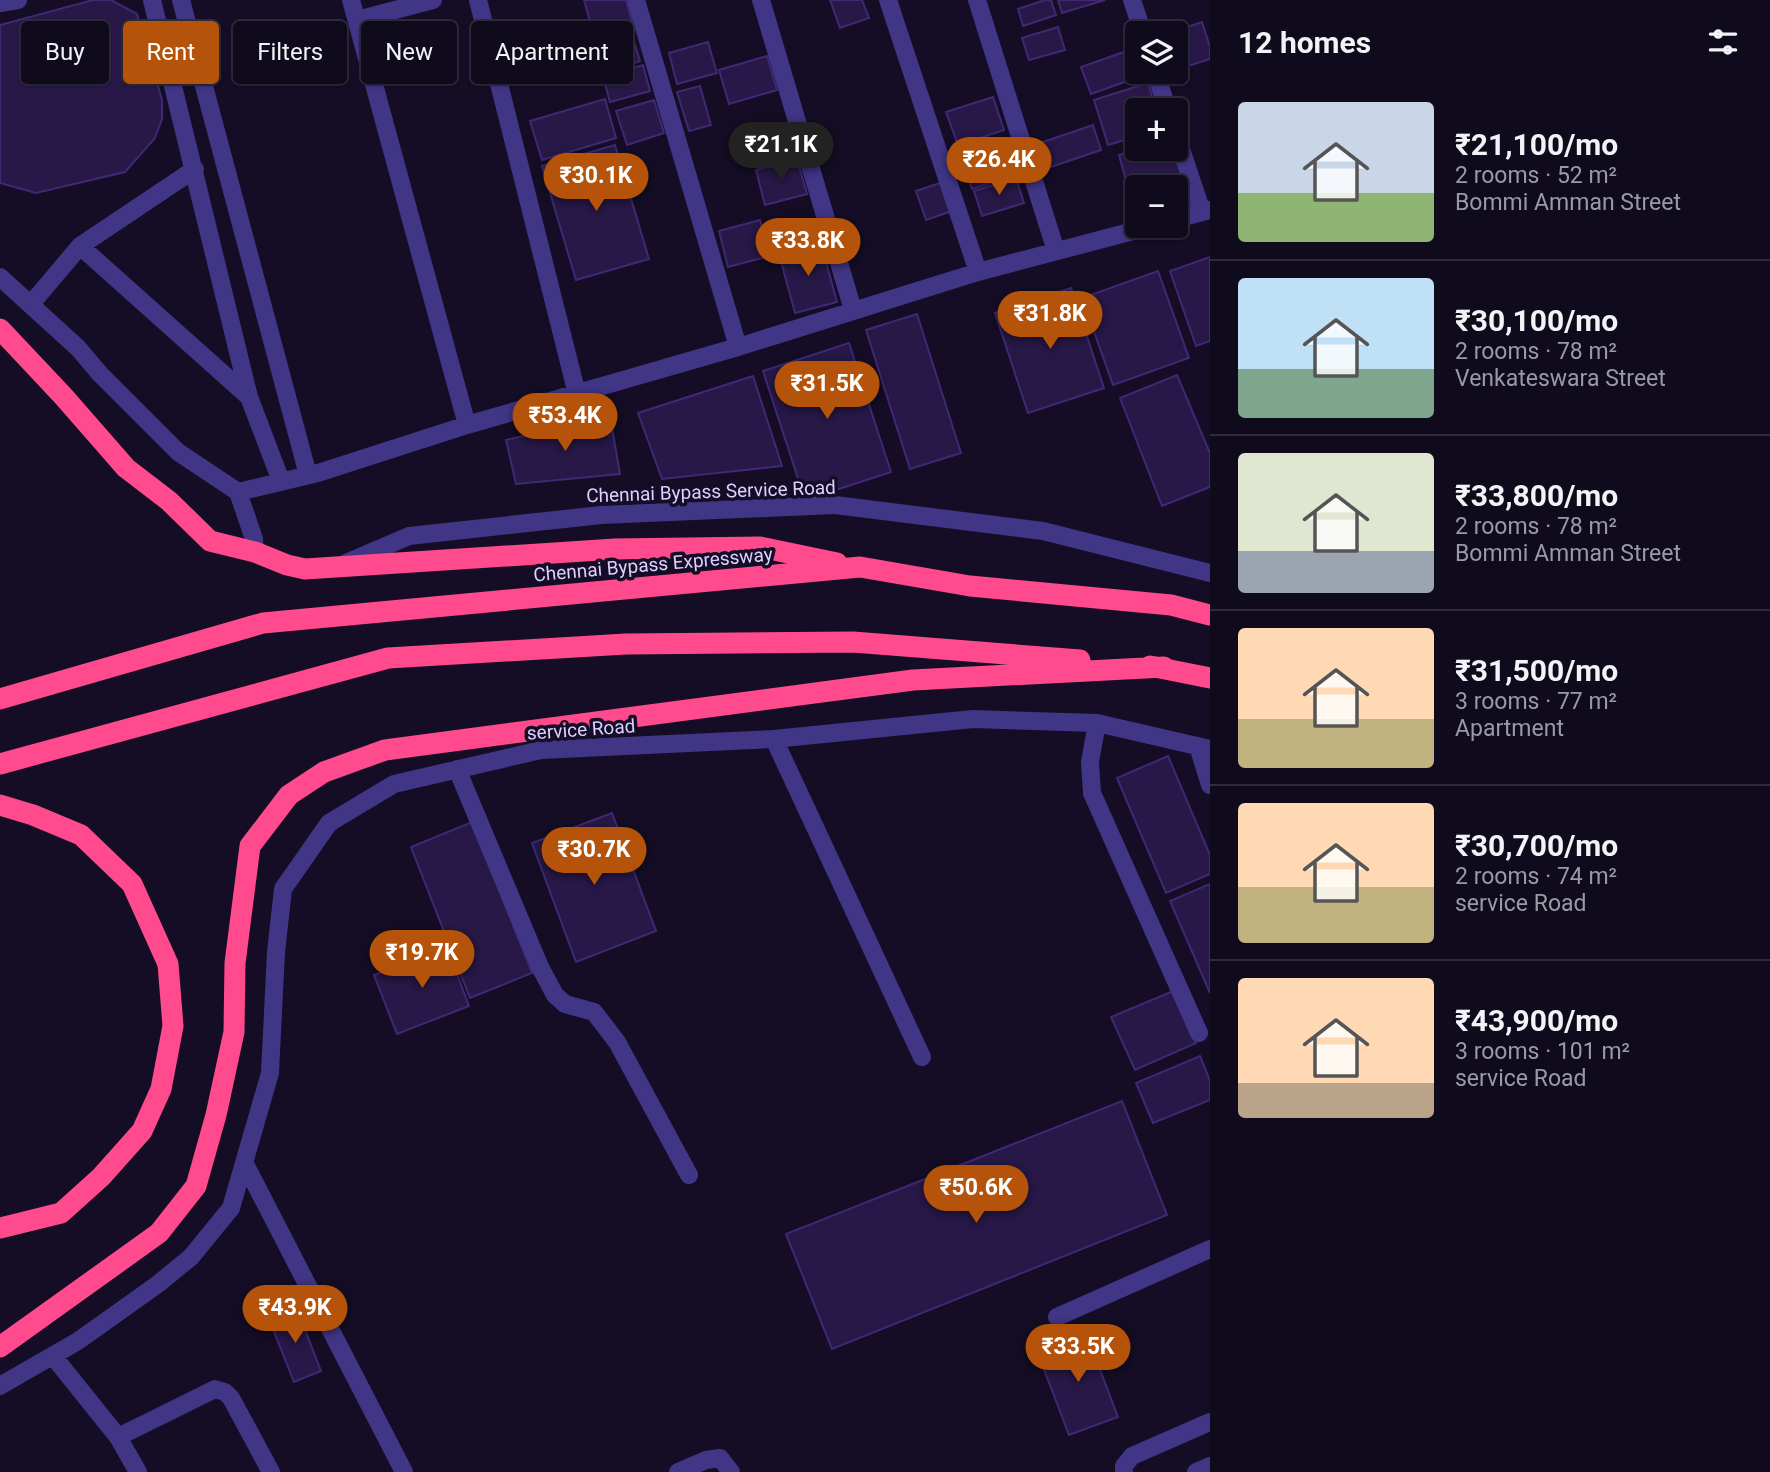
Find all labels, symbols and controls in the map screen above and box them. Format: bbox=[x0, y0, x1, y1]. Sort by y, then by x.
chip: Buy bbox=[21, 21, 109, 84]
chip: Rent bbox=[123, 21, 219, 84]
chip: Filters bbox=[233, 21, 347, 84]
chip: New bbox=[361, 21, 457, 84]
chip: Apartment bbox=[471, 21, 633, 84]
map controls bbox=[1125, 21, 1188, 238]
button: layers bbox=[1125, 21, 1188, 84]
icon: filters bbox=[1704, 23, 1742, 61]
text: 12 homes bbox=[1238, 25, 1371, 60]
button: + bbox=[1125, 98, 1188, 161]
pin: ₹21.1K bbox=[724, 122, 838, 182]
text: ₹21,100/mo bbox=[1455, 127, 1618, 162]
icon: home bbox=[1294, 130, 1378, 214]
text: ₹21.1K bbox=[745, 131, 817, 158]
pin: ₹26.4K bbox=[942, 138, 1056, 197]
text: ₹26.4K bbox=[963, 146, 1035, 173]
pin: ₹30.1K bbox=[539, 154, 653, 213]
text: ₹30.1K bbox=[560, 162, 632, 189]
text: 2 rooms · 52 m² bbox=[1455, 162, 1617, 189]
button: − bbox=[1125, 175, 1188, 238]
text: Bommi Amman Street bbox=[1455, 189, 1681, 216]
pin: ₹33.8K bbox=[751, 218, 865, 278]
text: ₹33.8K bbox=[772, 227, 844, 254]
pin: ₹31.8K bbox=[993, 292, 1107, 351]
text: ₹31.8K bbox=[1014, 300, 1086, 327]
text: ₹30,100/mo bbox=[1455, 303, 1618, 338]
icon: home bbox=[1294, 306, 1378, 390]
text: 2 rooms · 78 m² bbox=[1455, 338, 1617, 365]
pin: ₹31.5K bbox=[770, 362, 884, 421]
text: Venkateswara Street bbox=[1455, 365, 1666, 392]
text: ₹31.5K bbox=[791, 370, 863, 397]
pin: ₹53.4K bbox=[508, 393, 622, 453]
text: ₹53.4K bbox=[529, 402, 601, 429]
street label: Chennai Bypass Service Road bbox=[586, 476, 836, 507]
text: ₹33,800/mo bbox=[1455, 478, 1618, 513]
icon: home bbox=[1294, 481, 1378, 565]
text: 2 rooms · 78 m² bbox=[1455, 513, 1617, 540]
text: Bommi Amman Street bbox=[1455, 540, 1681, 567]
street label: Chennai Bypass Expressway bbox=[532, 543, 774, 586]
text: ₹31,500/mo bbox=[1455, 653, 1618, 688]
icon: home bbox=[1294, 656, 1378, 740]
text: 3 rooms · 77 m² bbox=[1455, 688, 1617, 715]
street label: service Road bbox=[526, 714, 636, 745]
text: Apartment bbox=[1455, 715, 1564, 742]
pin: ₹30.7K bbox=[537, 828, 651, 887]
text: ₹30,700/mo bbox=[1455, 828, 1618, 863]
icon: home bbox=[1294, 831, 1378, 915]
text: ₹30.7K bbox=[558, 836, 630, 863]
text: 2 rooms · 74 m² bbox=[1455, 863, 1617, 890]
text: service Road bbox=[1455, 890, 1587, 917]
pin: ₹19.7K bbox=[365, 930, 479, 990]
text: ₹19.7K bbox=[386, 939, 458, 966]
text: ₹43,900/mo bbox=[1455, 1003, 1618, 1038]
icon: home bbox=[1294, 1006, 1378, 1090]
text: 3 rooms · 101 m² bbox=[1455, 1038, 1630, 1065]
text: service Road bbox=[1455, 1065, 1587, 1092]
pin: ₹50.6K bbox=[919, 1166, 1033, 1225]
text: ₹50.6K bbox=[940, 1174, 1012, 1201]
pin: ₹43.9K bbox=[238, 1286, 352, 1345]
text: ₹43.9K bbox=[259, 1294, 331, 1321]
pin: ₹33.5K bbox=[1021, 1324, 1135, 1384]
text: ₹33.5K bbox=[1042, 1333, 1114, 1360]

